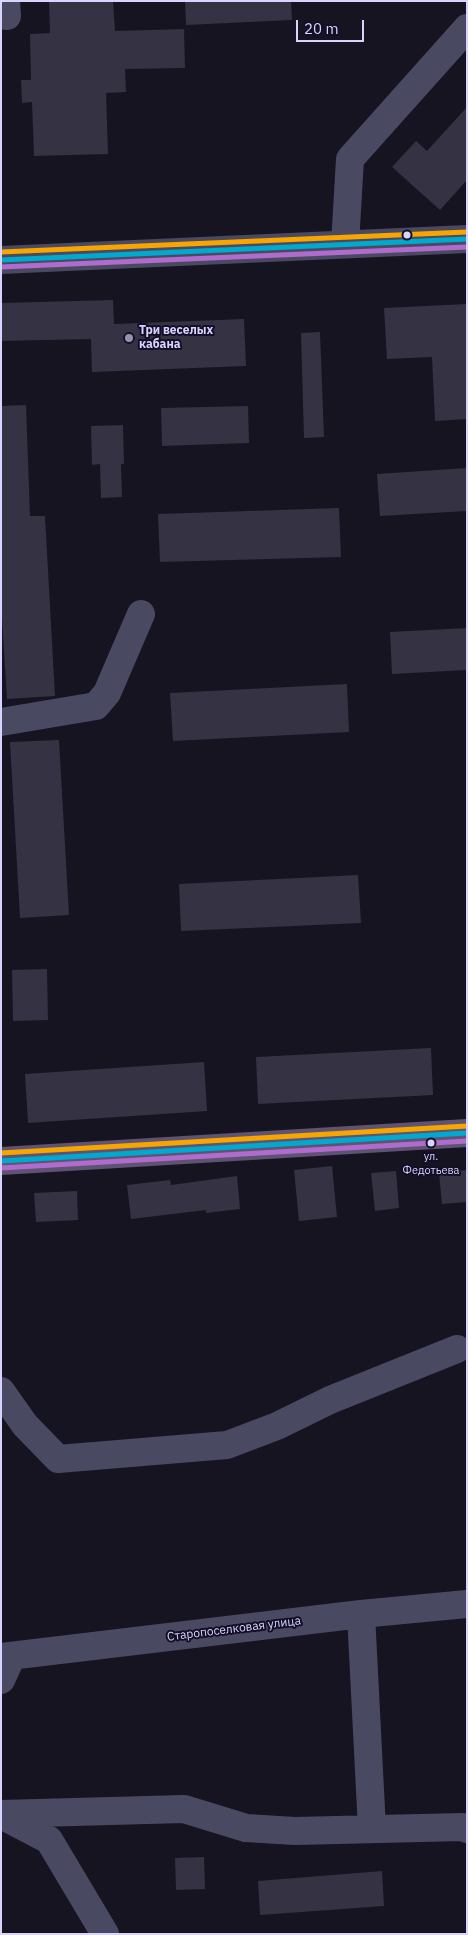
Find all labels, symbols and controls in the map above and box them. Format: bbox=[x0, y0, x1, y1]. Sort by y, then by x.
scale bar bbox=[298, 10, 366, 42]
text: 20 m bbox=[304, 19, 339, 38]
unlabelled marker bbox=[402, 230, 412, 240]
place label: Три веселых кабана bbox=[139, 324, 213, 352]
marker: Три веселых кабана bbox=[123, 332, 135, 344]
marker: ул. Федотьева bbox=[426, 1138, 436, 1148]
place label: ул. Федотьева bbox=[403, 1150, 459, 1176]
street label: Старопоселковая улица bbox=[166, 1614, 302, 1644]

